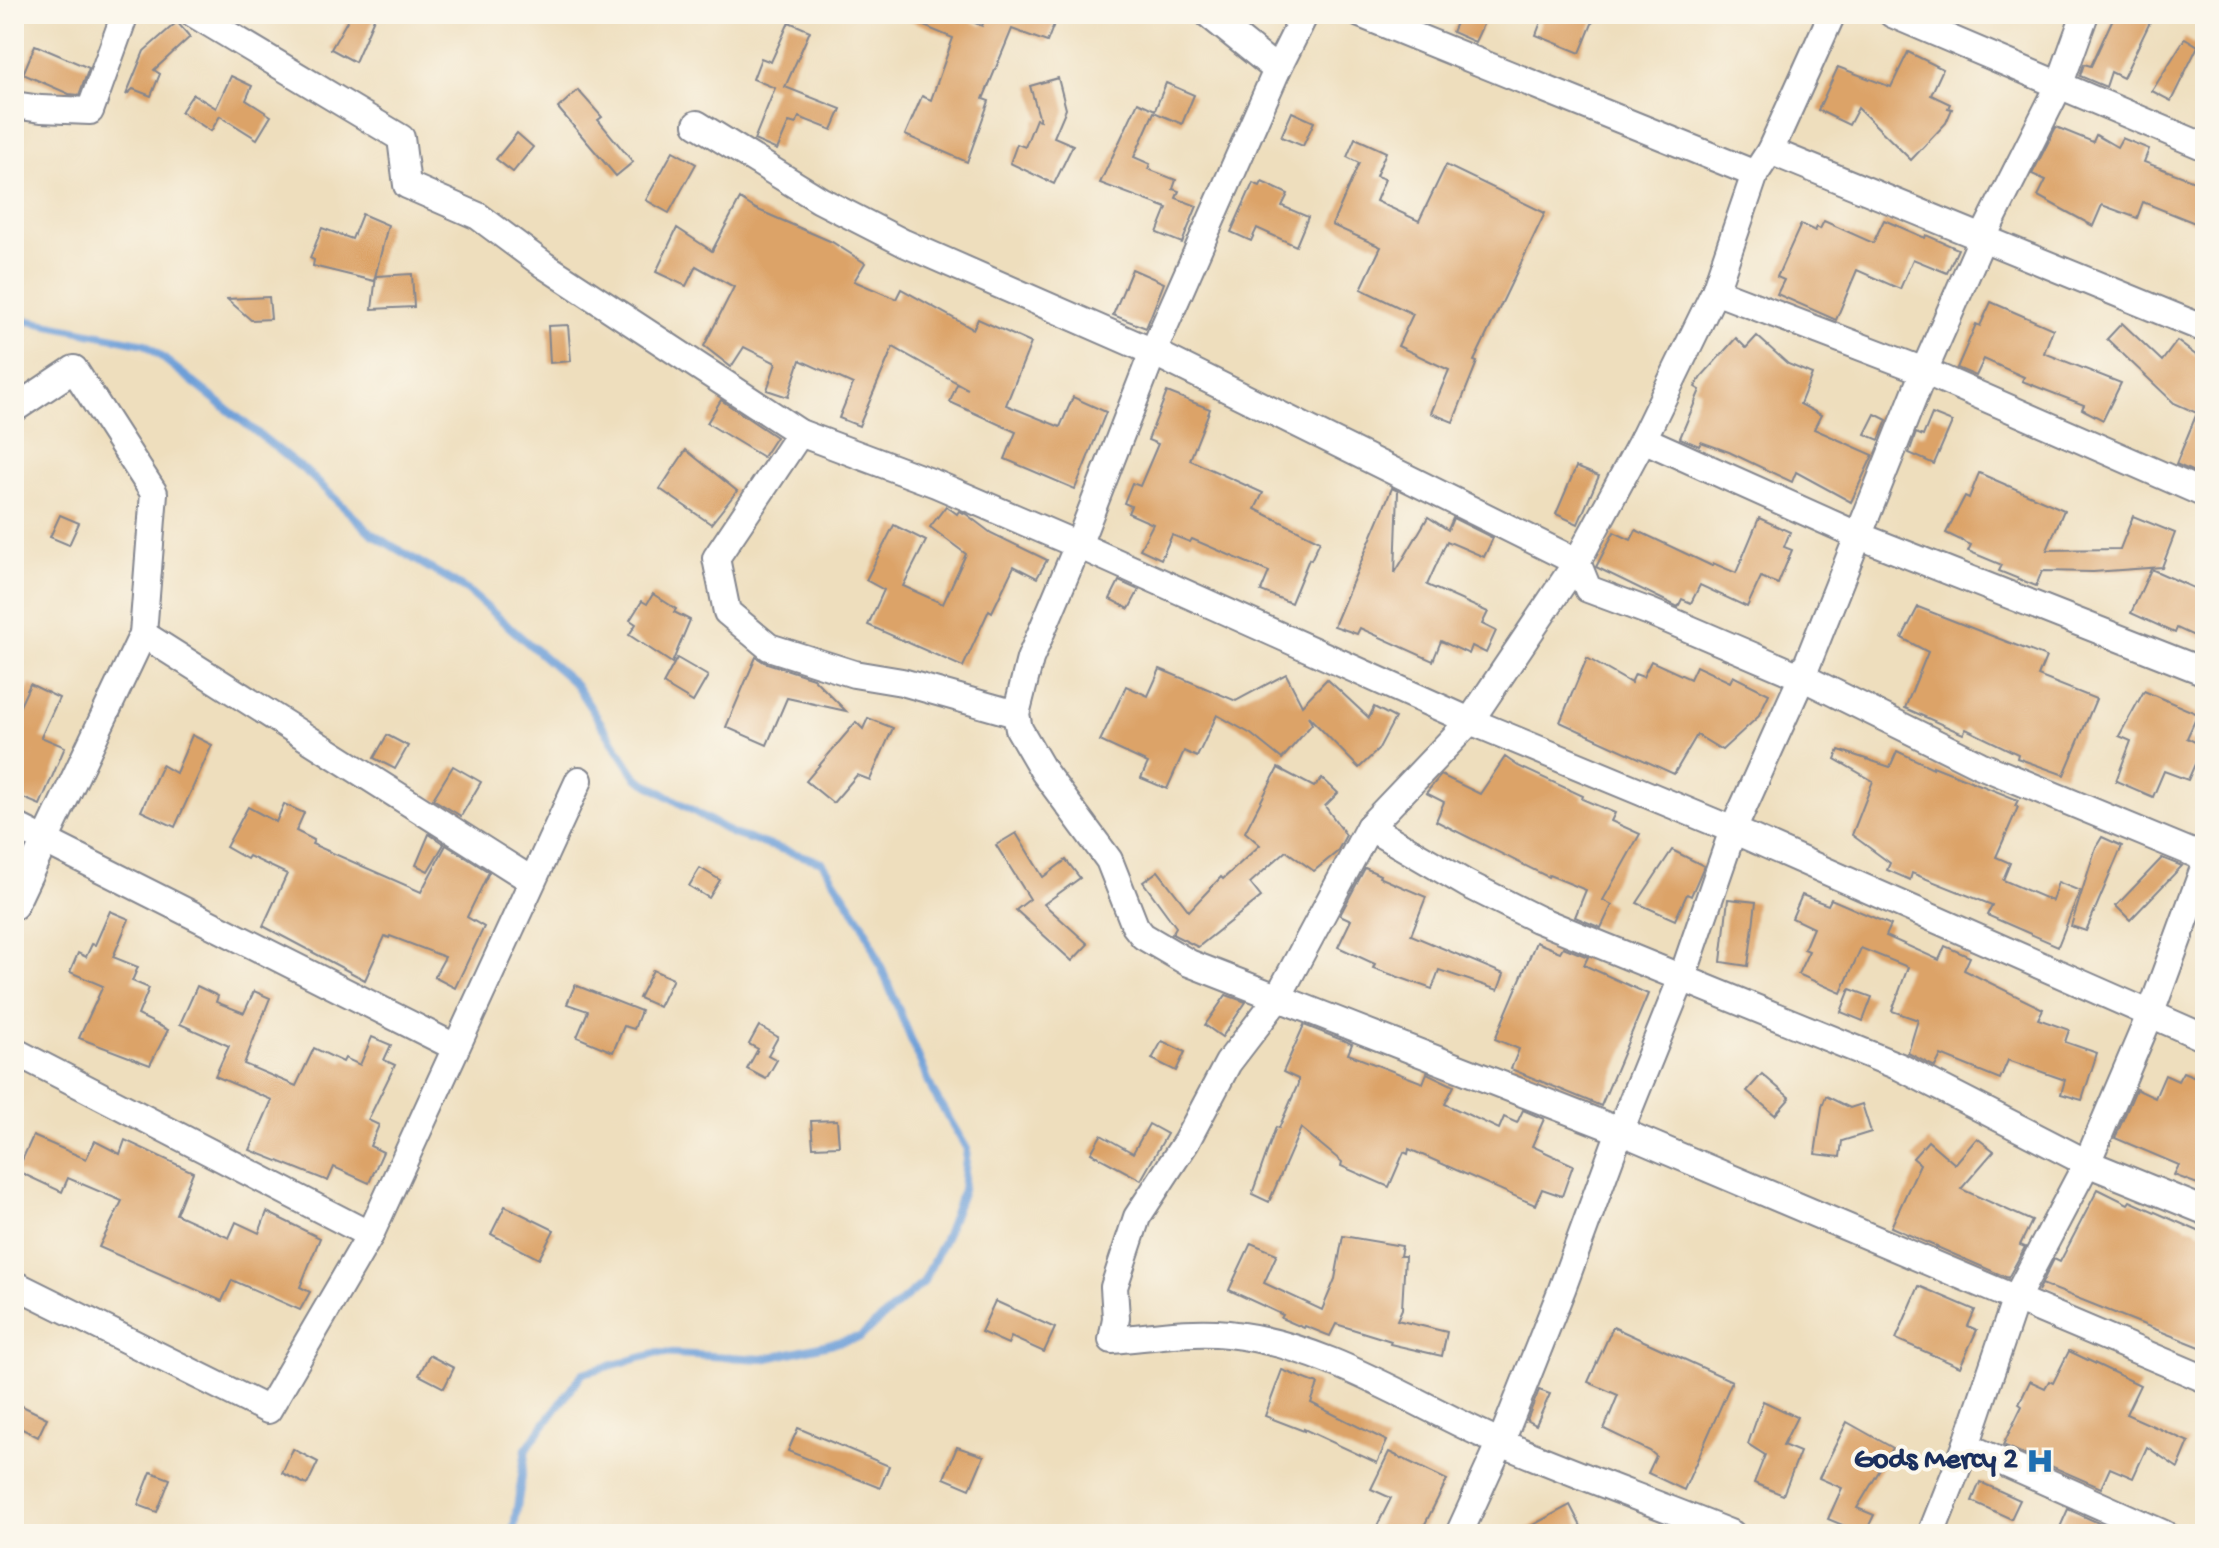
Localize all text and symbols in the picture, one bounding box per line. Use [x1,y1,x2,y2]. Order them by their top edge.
place label: Gods Mercy 2 [1854,1444,2018,1479]
hospital icon: Gods Mercy 2 [2025,1446,2055,1476]

